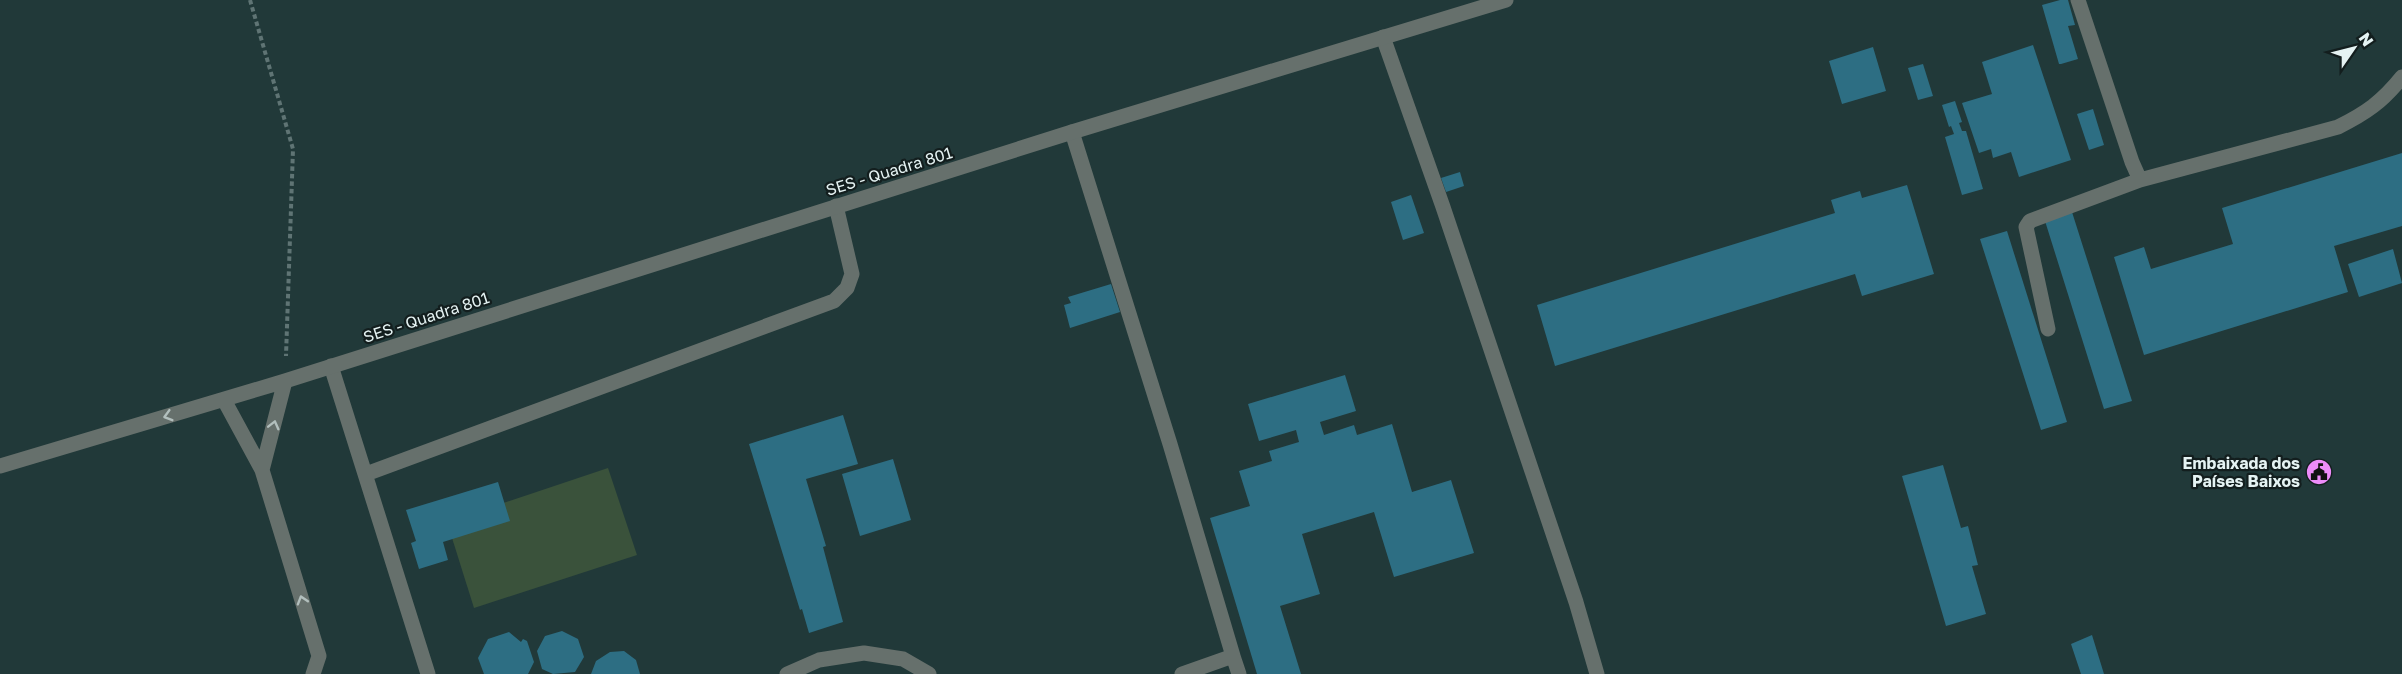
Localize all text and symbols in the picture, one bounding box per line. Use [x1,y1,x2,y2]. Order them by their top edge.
north arrow [2324,18,2384,78]
text: N [2355,29,2378,50]
street label: SES - Quadra 801 [823,142,955,200]
street label: SES - Quadra 801 [360,287,492,347]
one-way arrow [163,409,174,421]
one-way arrow [266,420,279,430]
place label: Embaixada dos Países Baixos [2183,453,2300,491]
public building icon: Embaixada dos Países Baixos [2304,457,2334,487]
one-way arrow [297,595,309,606]

